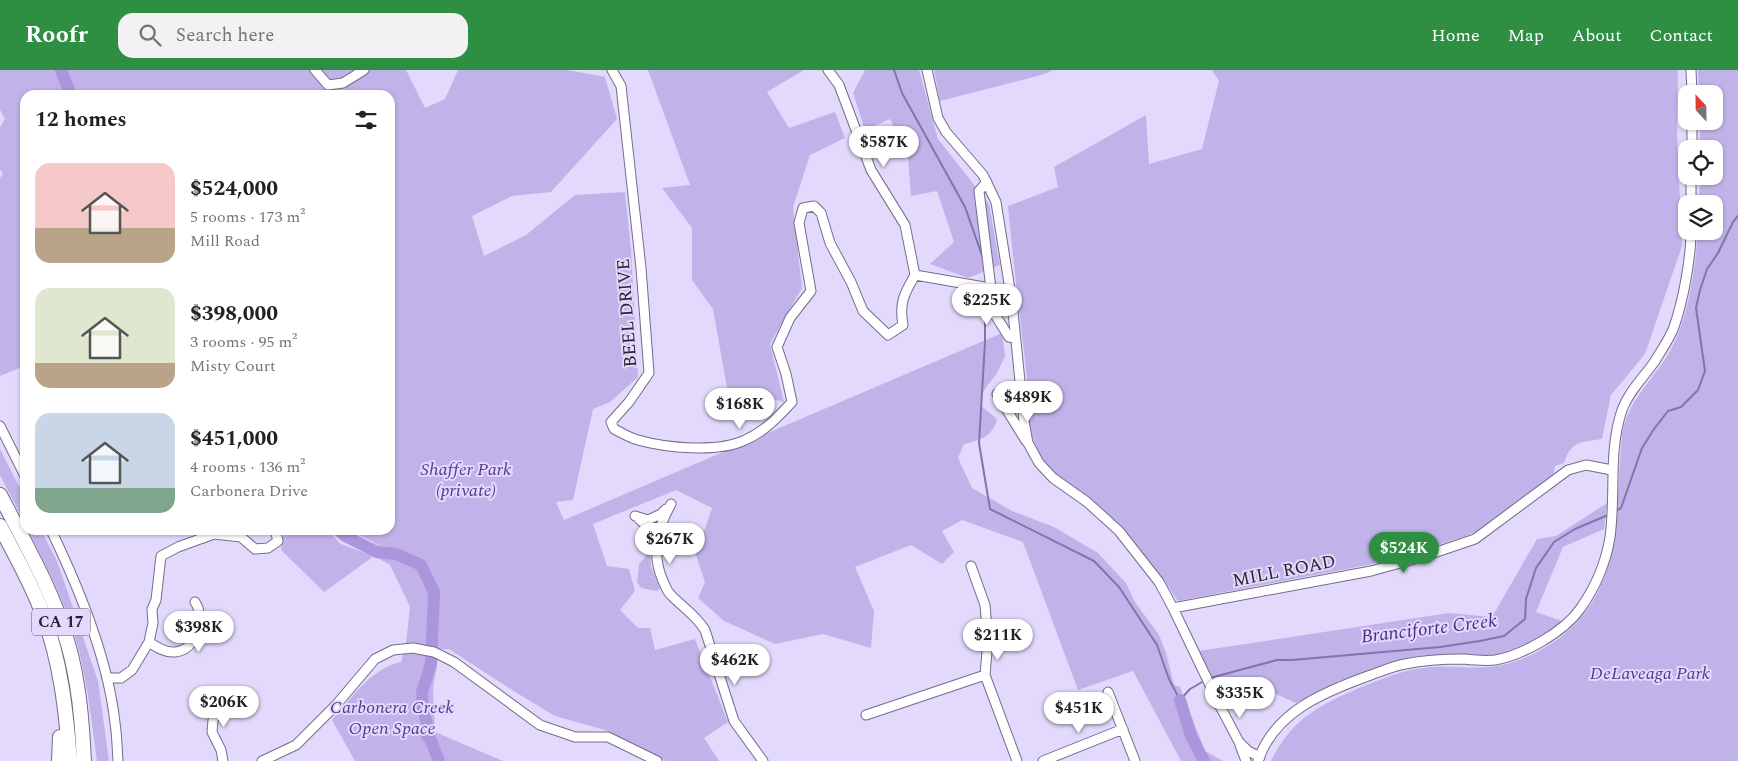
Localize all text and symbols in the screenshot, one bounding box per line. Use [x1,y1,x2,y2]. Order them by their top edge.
search box [118,13,468,58]
text: Roofr [25,17,88,53]
icon: search [136,21,164,49]
text: Search here [176,21,274,50]
text: Home [1431,22,1480,49]
text: Map [1508,22,1544,49]
text: About [1572,22,1622,49]
text: Contact [1650,22,1713,49]
north arrow [1678,85,1722,130]
map controls [1678,85,1723,240]
text: 12 homes [35,104,127,136]
icon: filters [352,106,380,134]
pin: $587K [849,126,919,168]
text: $587K [860,130,908,154]
button: locate [1678,140,1723,185]
text: $524,000 [190,173,278,205]
icon: home [75,183,135,243]
button: layers [1678,195,1723,240]
text: 5 rooms · 173 m² [190,205,305,229]
text: Mill Road [190,229,260,253]
street label: BEEL DRIVE [610,258,644,368]
pin: $225K [952,284,1022,326]
text: $225K [963,288,1011,312]
text: $398,000 [190,298,278,330]
icon: home [75,308,135,368]
text: 3 rooms · 95 m² [190,330,297,354]
text: Misty Court [190,354,276,378]
pin: $489K [993,380,1063,423]
text: $489K [1004,385,1052,409]
pin: $168K [705,388,775,430]
text: $168K [716,392,764,416]
text: $451,000 [190,423,278,455]
icon: home [75,433,135,493]
text: 4 rooms · 136 m² [190,455,305,479]
park label: Shaffer Park (private) [421,456,512,504]
text: Carbonera Drive [190,479,308,503]
pin: $267K [635,522,705,565]
text: $267K [646,527,694,551]
pin: $524K [1369,532,1439,574]
text: $524K [1380,536,1428,560]
street label: MILL ROAD [1230,548,1338,594]
water label: Branciforte Creek [1359,606,1499,652]
road number: CA 17 [32,608,90,636]
pin: $398K [164,610,234,653]
text: $398K [175,615,223,639]
pin: $211K [963,618,1033,661]
text: $211K [974,623,1022,647]
pin: $462K [700,644,770,686]
text: $462K [711,648,759,672]
park label: DeLaveaga Park [1590,660,1711,687]
pin: $335K [1205,676,1275,719]
text: $335K [1216,681,1264,705]
pin: $206K [189,686,259,728]
text: $206K [200,690,248,714]
pin: $451K [1044,692,1114,734]
park label: Carbonera Creek Open Space [330,694,455,742]
text: $451K [1055,696,1103,720]

